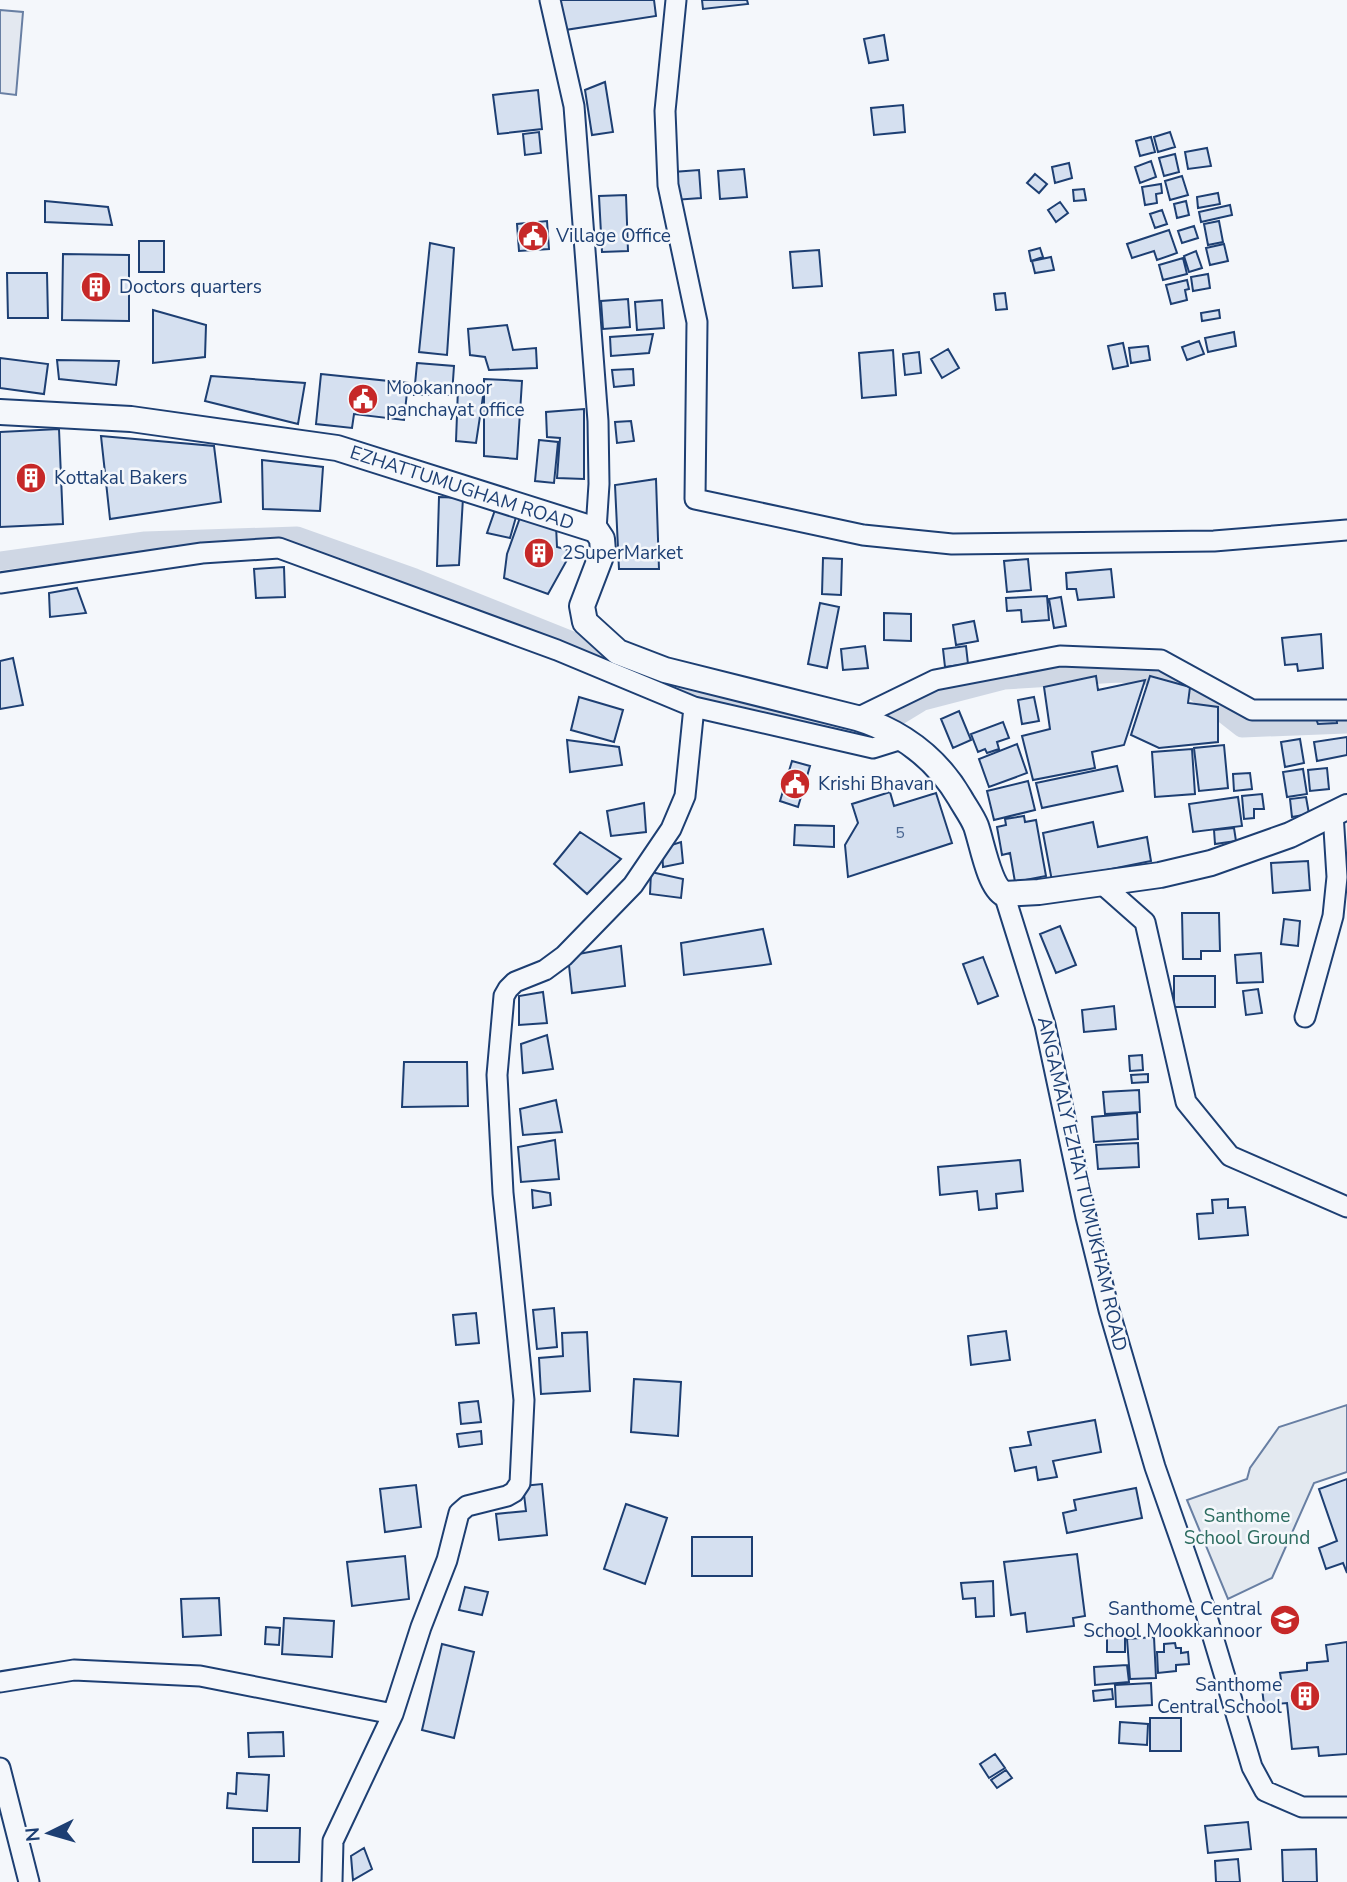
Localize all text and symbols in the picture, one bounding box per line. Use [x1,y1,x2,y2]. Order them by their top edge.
public building icon: Village Office [516,219,550,253]
place label: Village Office [555,223,671,249]
building icon: Doctors quarters [79,270,113,304]
place label: Doctors quarters [119,274,262,300]
place label: Mookannoor panchayat office [386,375,525,423]
public building icon: Mookannoor panchayat office [346,382,380,416]
street label: EZHATTUMUGHAM ROAD [347,439,577,537]
building icon: Kottakal Bakers [14,461,48,495]
place label: Kottakal Bakers [54,465,187,491]
building icon: 2SuperMarket [522,536,556,570]
place label: 2SuperMarket [562,540,683,566]
public building icon: Krishi Bhavan [778,767,812,801]
place label: Krishi Bhavan [818,771,934,797]
house number: 5 [895,822,905,844]
street label: ANGAMALY EZHATTUMUKHAM ROAD [1031,1014,1133,1354]
park label: Santhome School Ground [1184,1503,1310,1551]
place label: Santhome Central School Mookkannoor [1083,1596,1262,1644]
school or university icon: Santhome Central School Mookkannoor [1268,1603,1302,1637]
place label: Santhome Central School [1157,1672,1282,1720]
building icon: Santhome Central School [1288,1679,1322,1713]
north arrow [14,1798,84,1868]
text: N [19,1826,47,1843]

